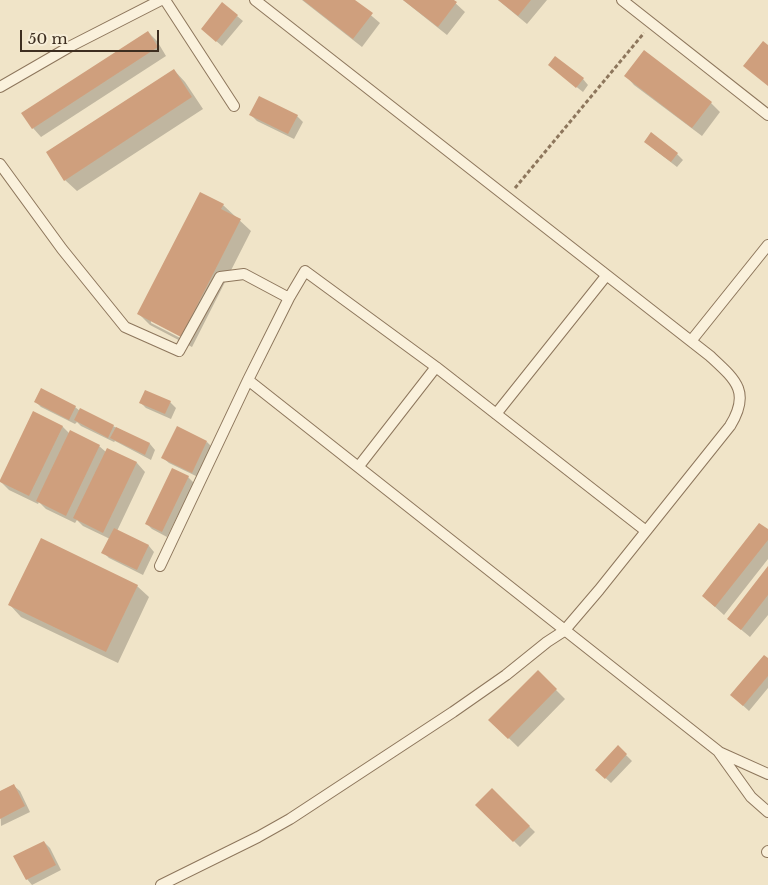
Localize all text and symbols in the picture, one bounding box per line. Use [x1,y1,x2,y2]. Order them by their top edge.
scale bar [22,20,161,52]
text: 50 m [28,29,68,48]

